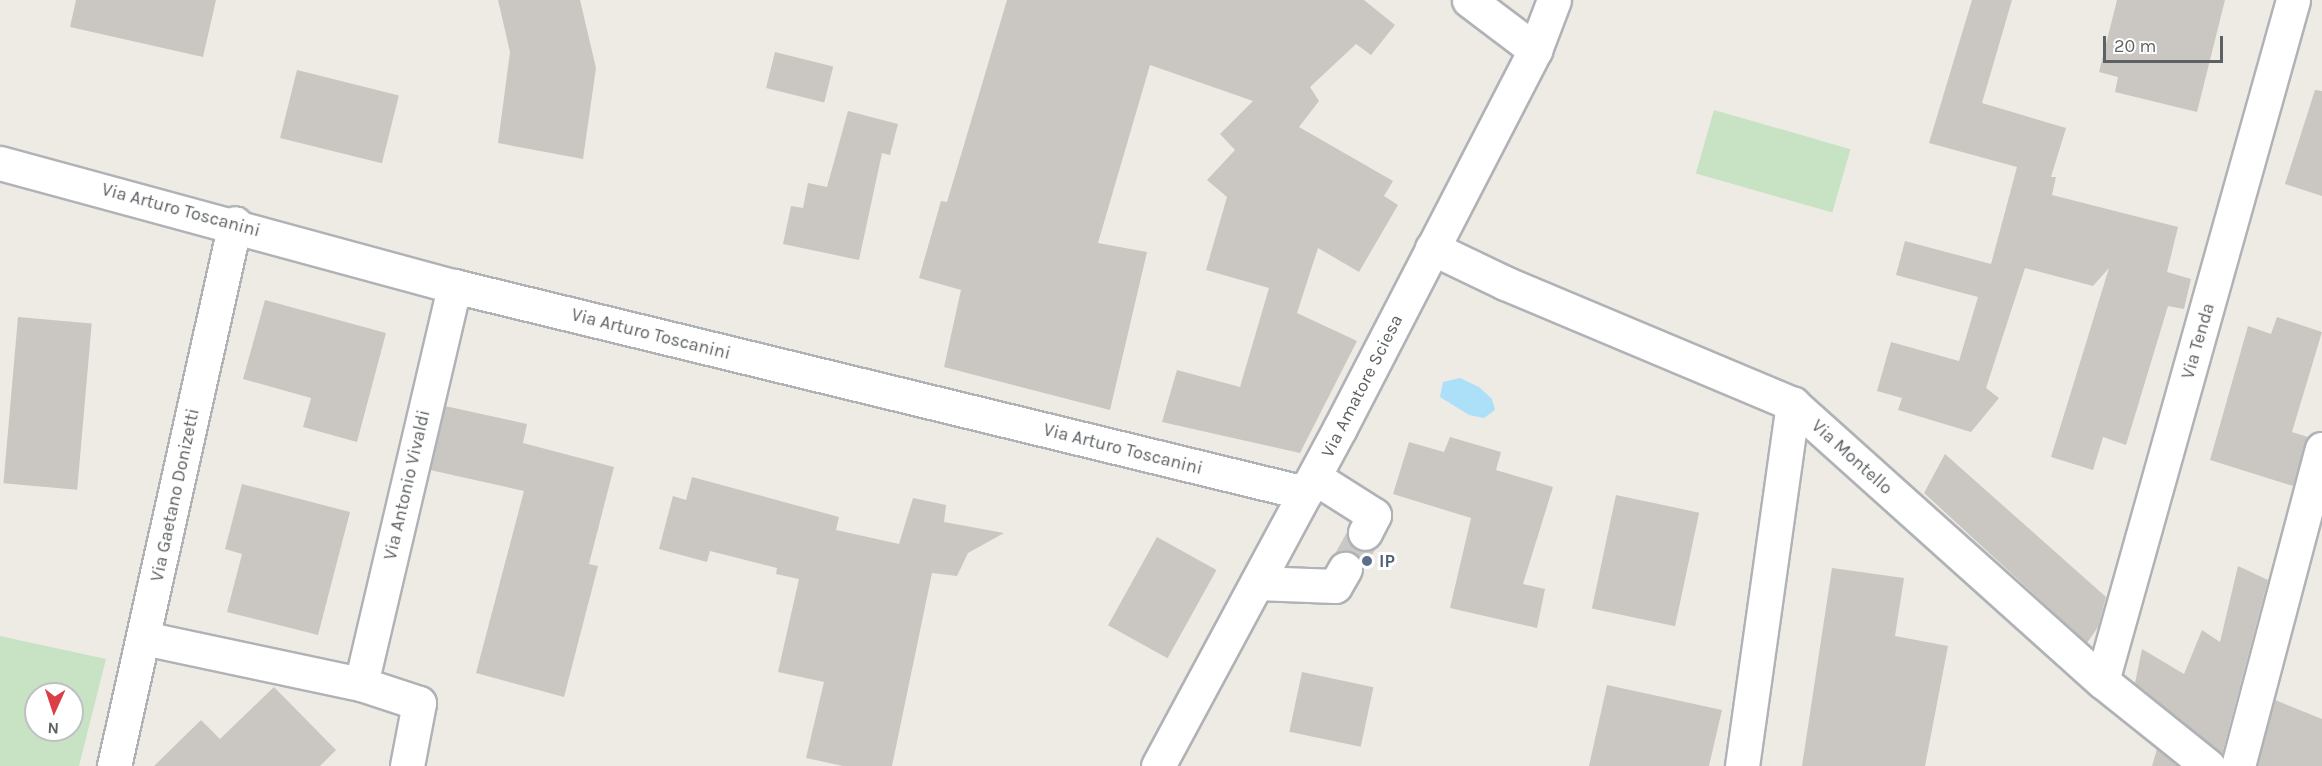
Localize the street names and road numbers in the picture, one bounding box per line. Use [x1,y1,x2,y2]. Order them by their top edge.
street label: Via Arturo Toscanini [99,178,263,242]
street label: Via Tenda [2177,301,2219,381]
street label: Via Arturo Toscanini [569,304,733,364]
street label: Via Amatore Sciesa [1317,311,1407,461]
street label: Via Gaetano Donizetti [146,406,204,584]
street label: Via Antonio Vivaldi [379,408,435,562]
street label: Via Montello [1807,415,1897,499]
street label: Via Arturo Toscanini [1041,419,1205,479]

